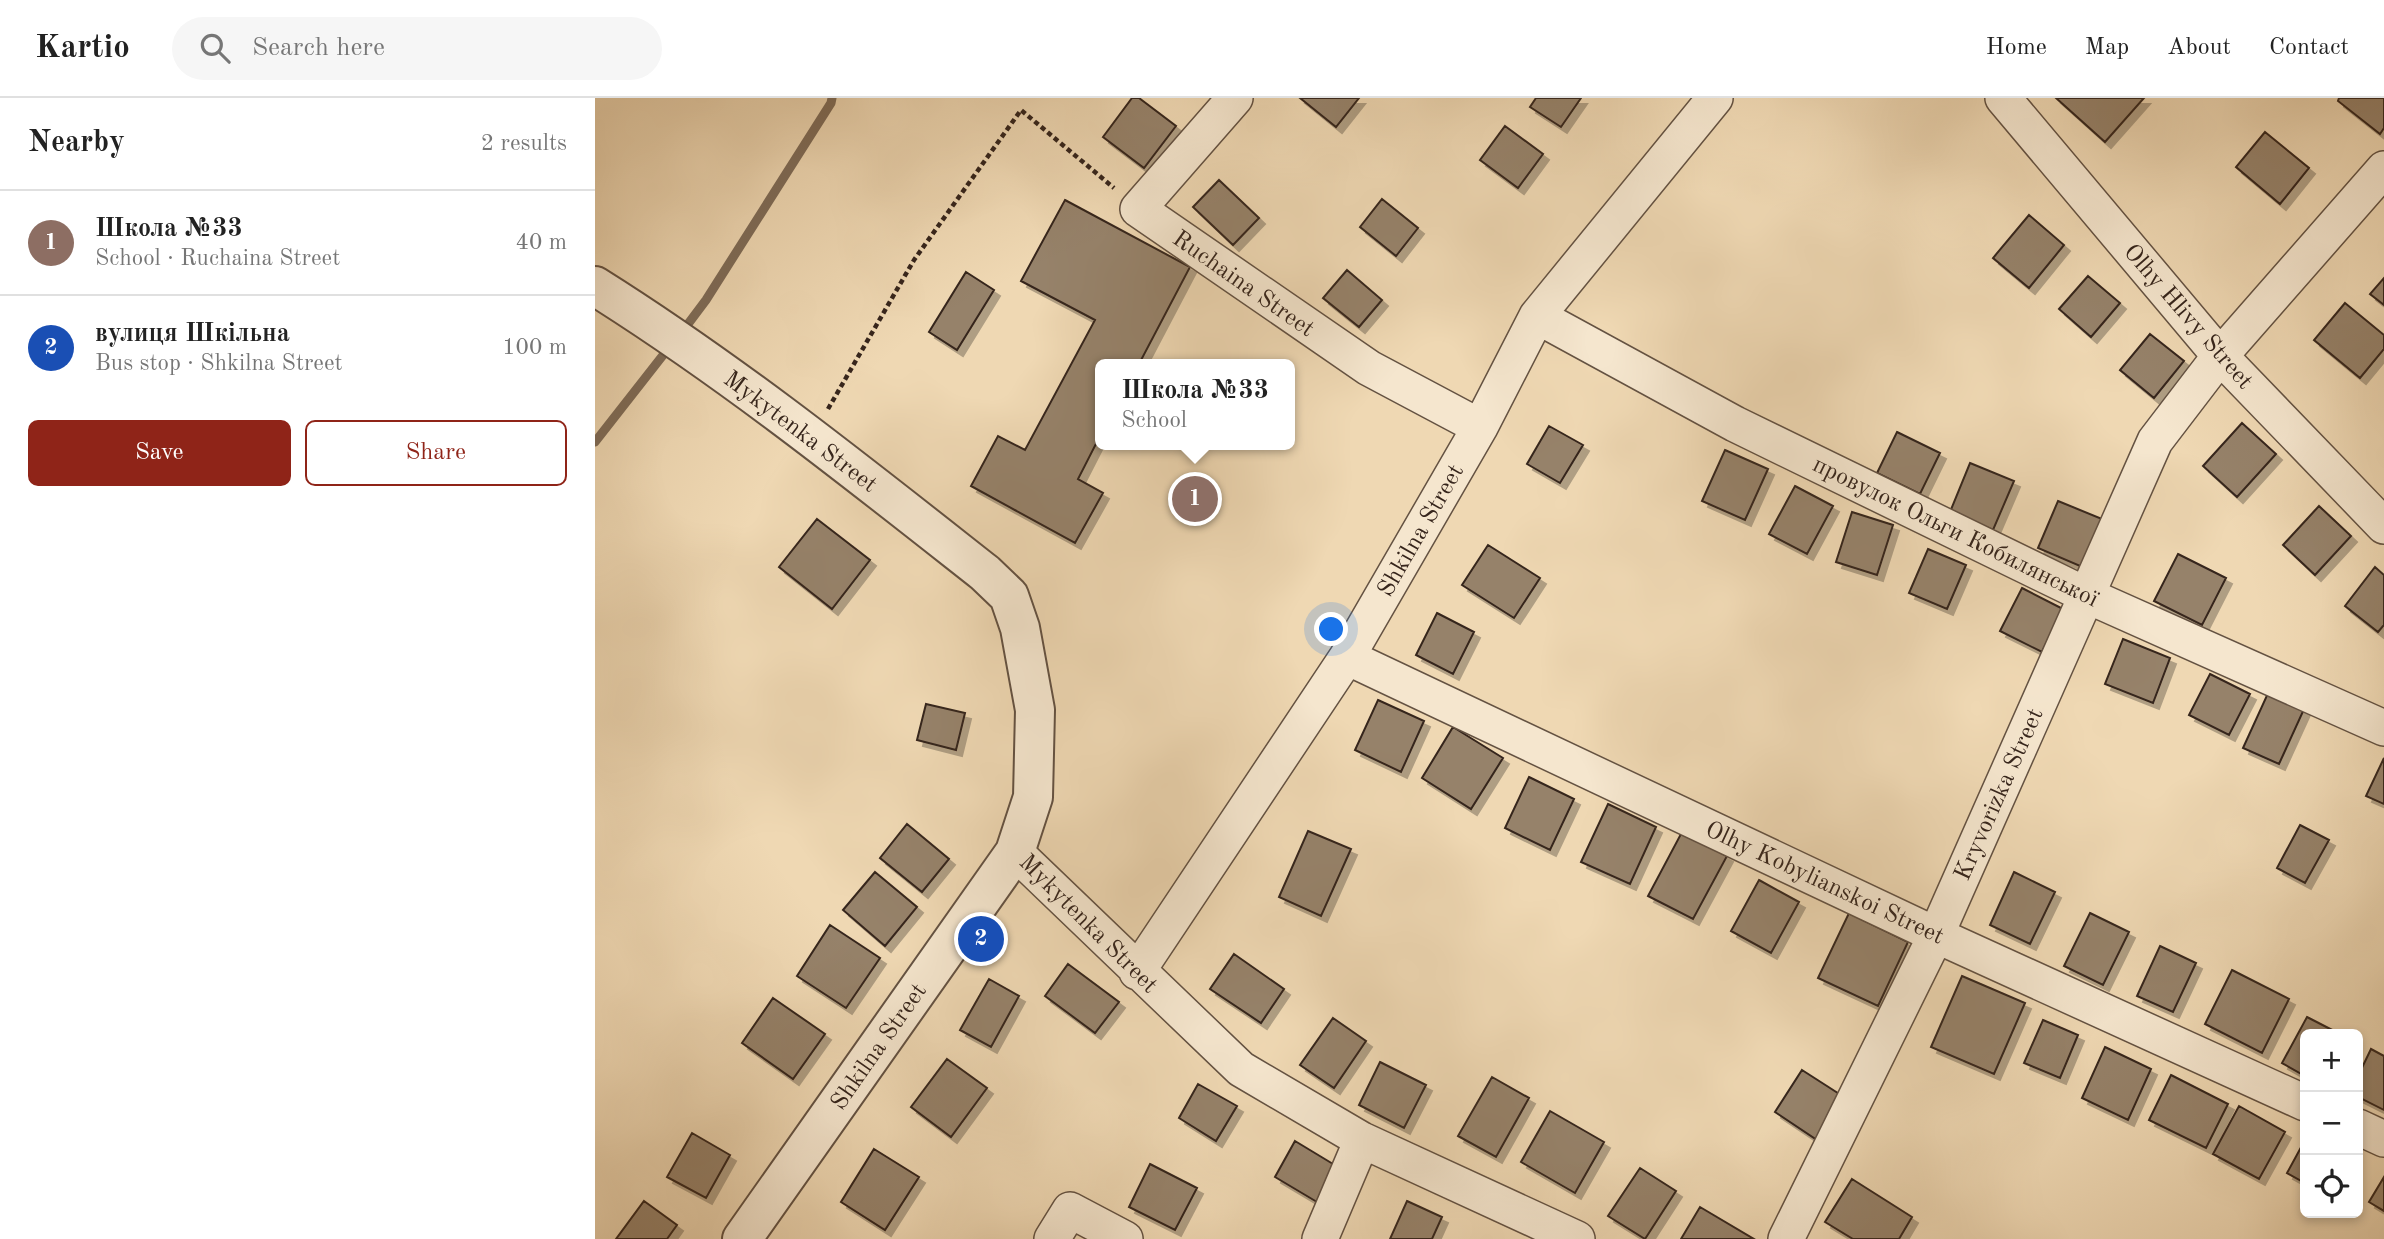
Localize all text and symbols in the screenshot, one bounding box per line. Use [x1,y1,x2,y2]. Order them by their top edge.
search box [172,17,662,80]
icon: search [196,29,234,67]
text: Kartio [35,32,130,65]
text: Search here [252,35,385,61]
text: Home [1986,36,2047,60]
text: Map [2085,36,2129,60]
text: About [2167,36,2231,60]
text: Contact [2269,36,2349,60]
text: Nearby [28,128,125,158]
text: 2 results [481,132,567,155]
text: Школа №33 [95,216,242,242]
street label: Ruchaina Street [1168,227,1318,342]
text: 1 [44,231,58,254]
text: 40 m [516,231,567,254]
street label: Olhy Hlivy Street [2118,240,2257,394]
text: School · Ruchaina Street [95,247,340,270]
text: вулиця Шкільна [95,321,290,347]
text: 2 [44,336,58,359]
text: 100 m [502,336,567,359]
text: Bus stop · Shkilna Street [95,352,343,375]
popup [1095,359,1295,450]
street label: Mykytenka Street [719,367,881,498]
text: Школа №33 [1121,378,1269,404]
text: School [1121,409,1187,432]
button: Save [28,420,291,486]
button: Share [305,420,567,486]
street label: провулок Ольги Кобилянської [1809,453,2102,613]
street label: Shkilna Street [1374,461,1469,601]
pin: 1 [1172,473,1218,525]
your location [1314,612,1348,646]
street label: Kryvorizka Street [1951,705,2049,885]
street label: Olhy Kobylianskoi Street [1701,818,1947,950]
street label: Mykytenka Street [1014,850,1162,998]
pin: 2 [958,913,1004,965]
street label: Shkilna Street [827,979,932,1115]
map controls [2300,1029,2363,1218]
button: + [2300,1029,2363,1092]
button: − [2300,1092,2363,1155]
button: locate [2300,1155,2363,1218]

